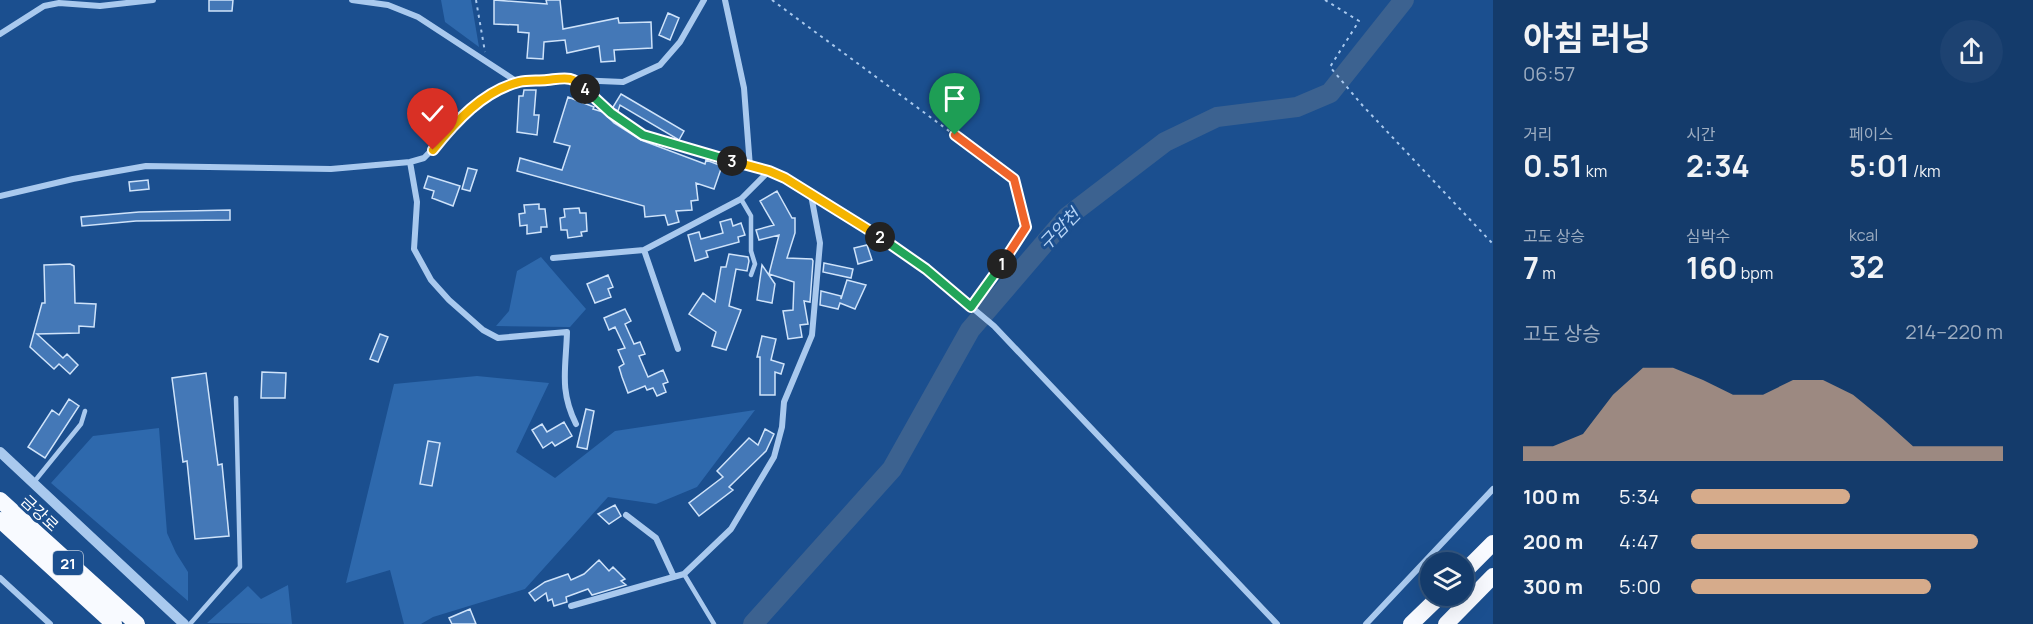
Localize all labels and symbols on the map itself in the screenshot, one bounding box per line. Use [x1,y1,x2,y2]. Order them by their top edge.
pin [929,73,980,135]
pin: 4 [570,74,600,104]
pin [407,88,458,150]
pin: 3 [717,146,747,176]
water label: 구암천 [1033,201,1087,255]
pin: 2 [865,222,895,252]
pin: 1 [987,249,1017,279]
street label: 금강로 [16,490,64,536]
road number: 21 [53,551,83,575]

